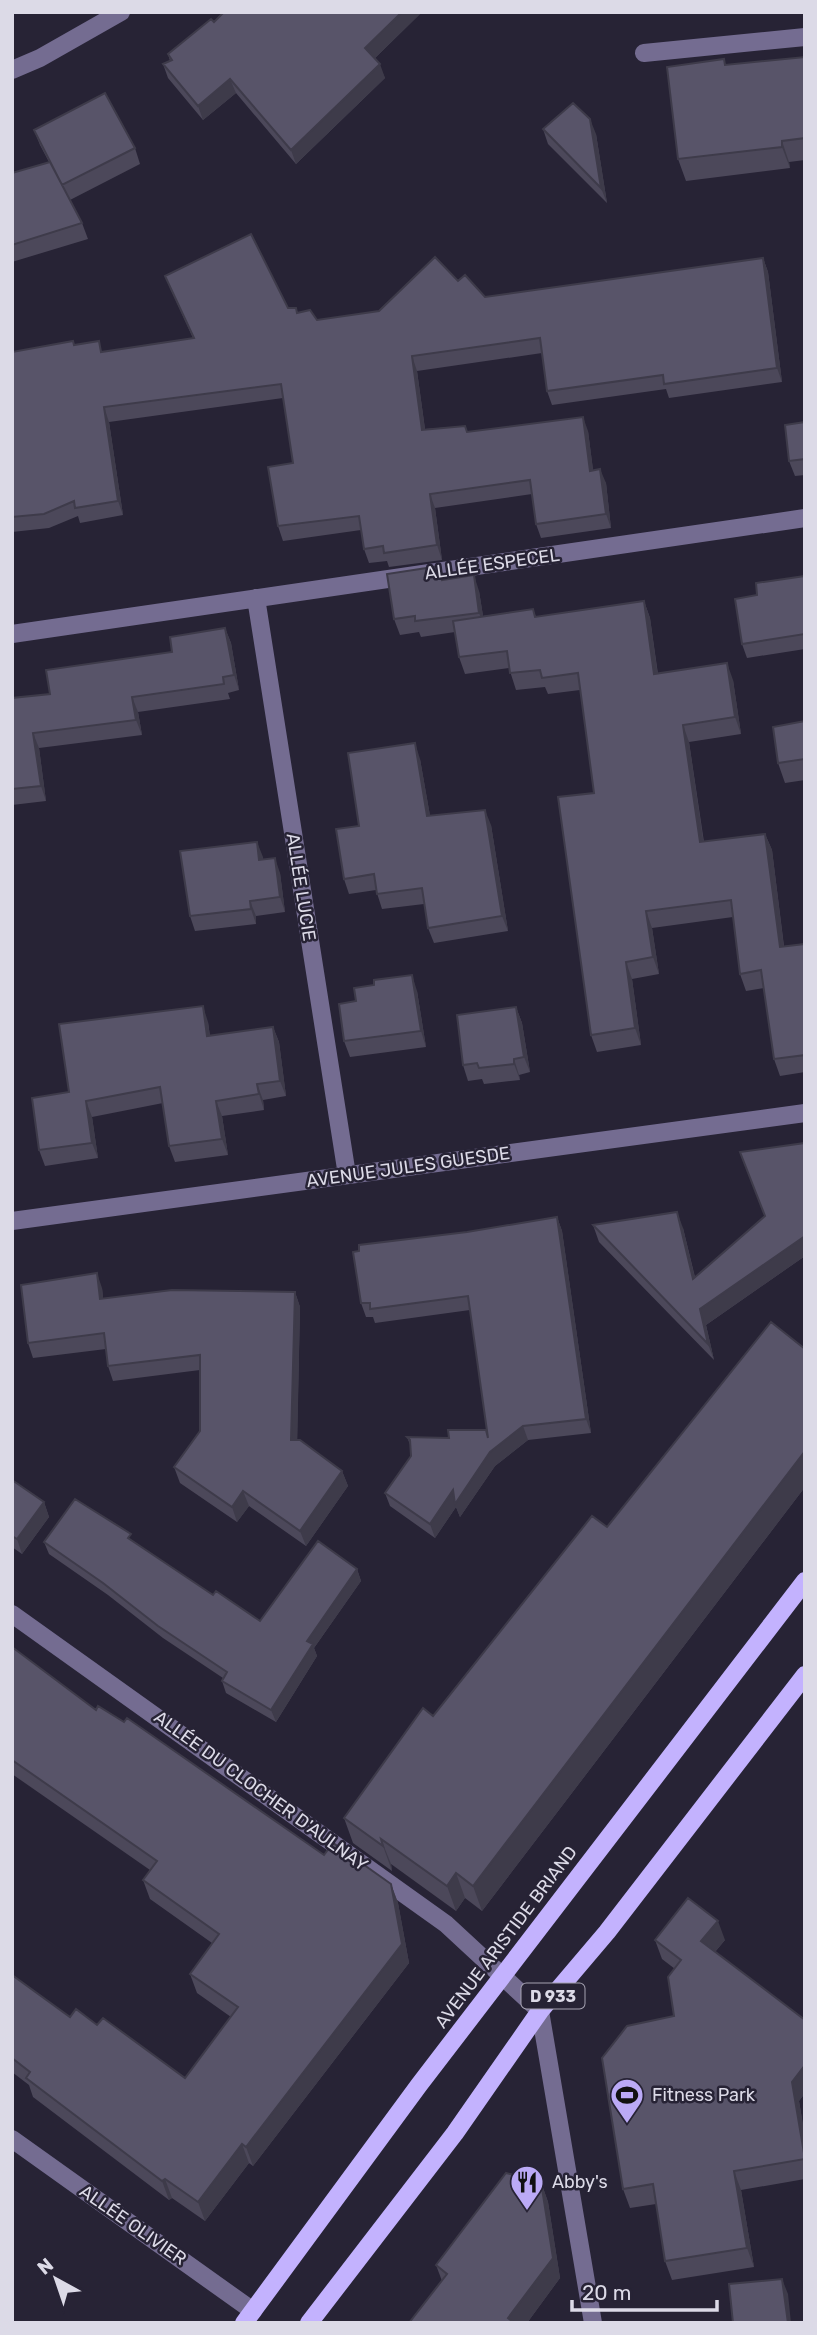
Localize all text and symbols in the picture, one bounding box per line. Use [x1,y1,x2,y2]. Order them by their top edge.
street label: ALLÉE ESPECEL [423,544,561,584]
street label: ALLÉE LUCIE [282,832,320,942]
street label: AVENUE JULES GUESDE [305,1142,511,1192]
street label: ALLÉE DU CLOCHER D'AULNAY [150,1706,372,1876]
street label: AVENUE ARISTIDE BRIAND [430,1842,582,2032]
road number: D 933 [522,1984,584,2008]
sports icon: Fitness Park [608,2076,646,2125]
place label: Fitness Park [652,2084,756,2106]
restaurant icon: Abby's [508,2163,546,2212]
place label: Abby's [552,2171,608,2193]
street label: ALLÉE OLIVIER [75,2180,191,2270]
north arrow [21,2244,91,2314]
text: N [33,2253,58,2280]
scale bar [572,2268,717,2312]
text: 20 m [582,2280,631,2305]

